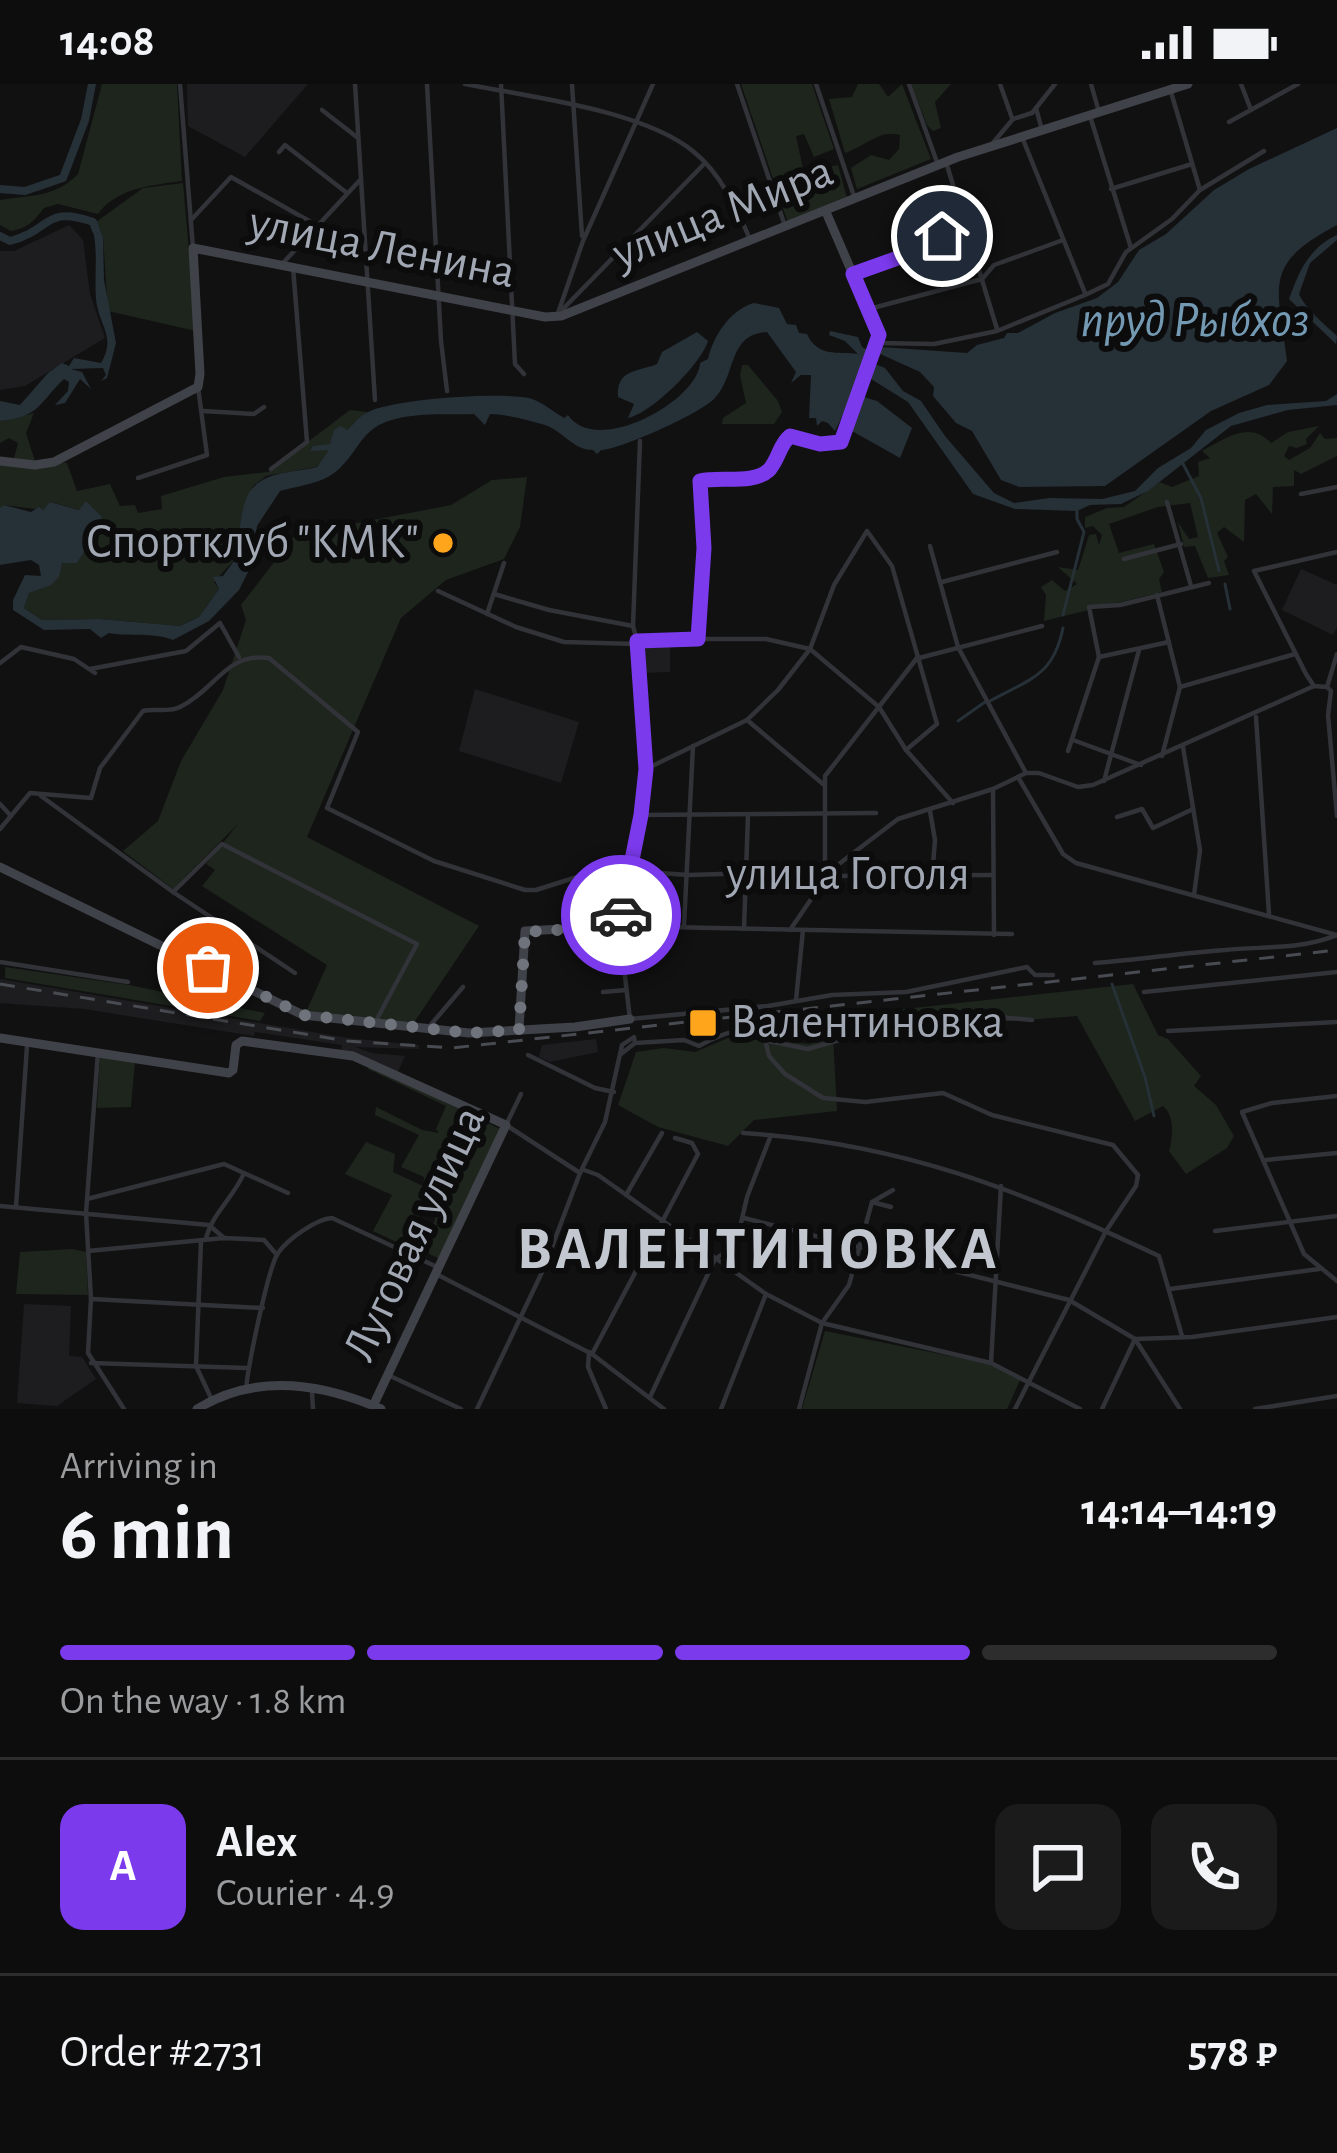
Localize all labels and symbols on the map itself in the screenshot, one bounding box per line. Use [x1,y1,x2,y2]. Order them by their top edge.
street label: улица Мира [605,147,840,279]
pin [891,185,993,287]
street label: улица Ленина [244,199,519,297]
water label: пруд Рыбхоз [1080,295,1310,346]
place label: Спортклуб "КМК" [85,519,419,567]
marker: Спортклуб "КМК" [430,530,456,556]
street label: улица Гоголя [725,851,970,899]
courier [561,855,681,975]
pin [157,917,259,1019]
place label: Валентиновка [730,999,1004,1047]
marker: Валентиновка [687,1007,719,1039]
street label: Луговая улица [335,1100,495,1368]
district label: ВАЛЕНТИНОВКА [517,1220,1000,1280]

